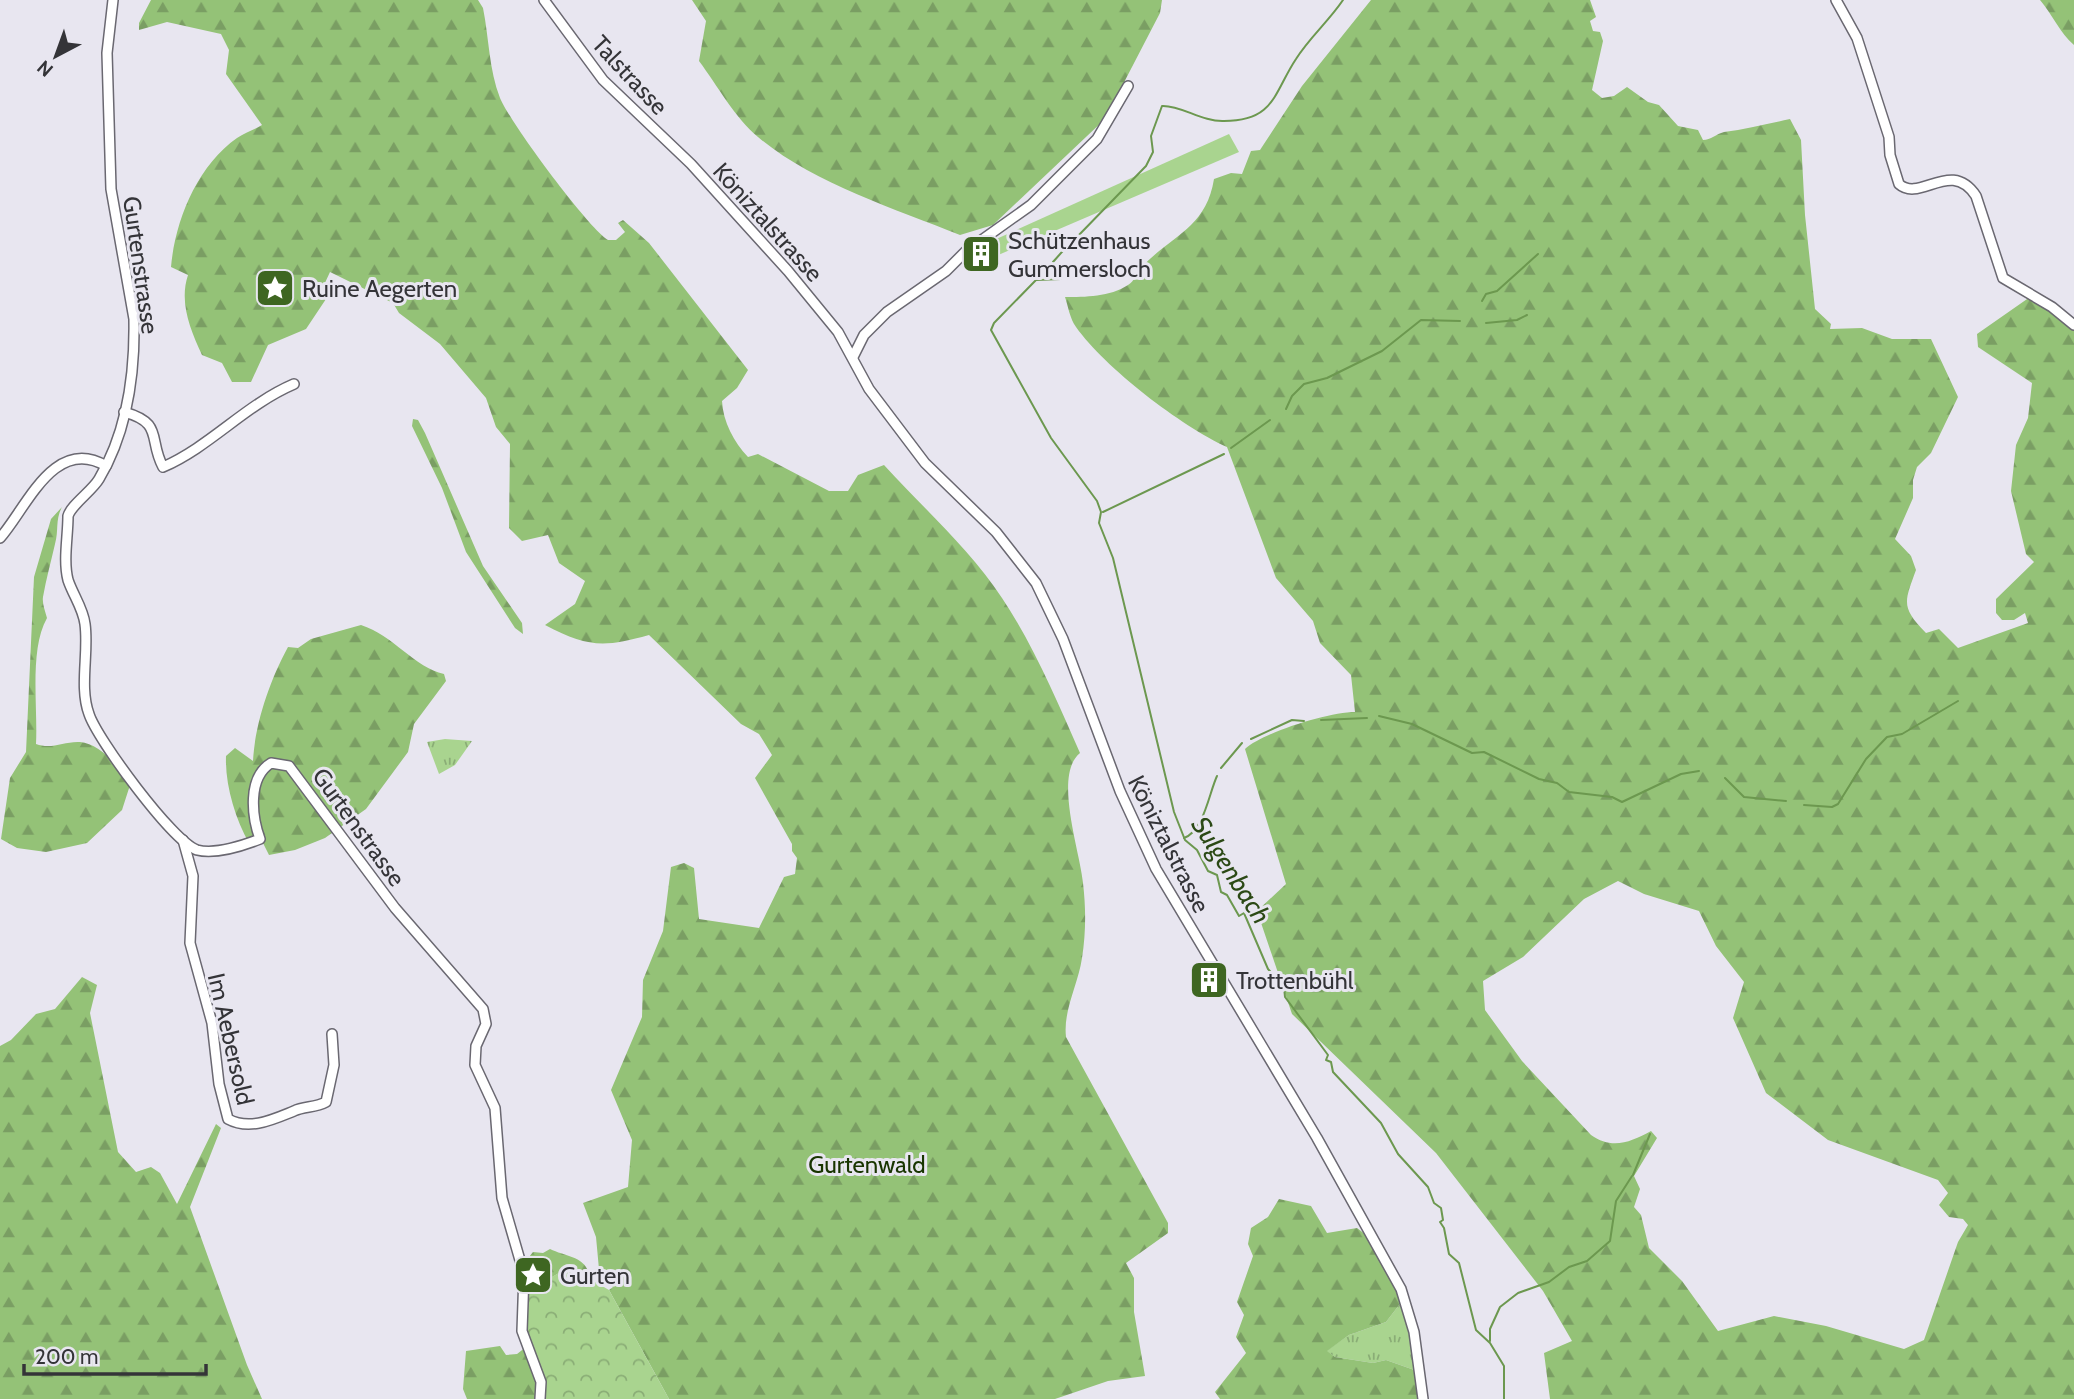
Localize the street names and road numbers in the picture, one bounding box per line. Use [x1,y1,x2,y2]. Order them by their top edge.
street label: Talstrasse [586,29,674,121]
street label: Köniztalstrasse [707,156,829,288]
street label: Gurtenstrasse [117,194,165,336]
street label: Gurtenstrasse [306,762,412,892]
street label: Köniztalstrasse [1122,771,1216,917]
street label: Im Aebersold [202,970,260,1108]

